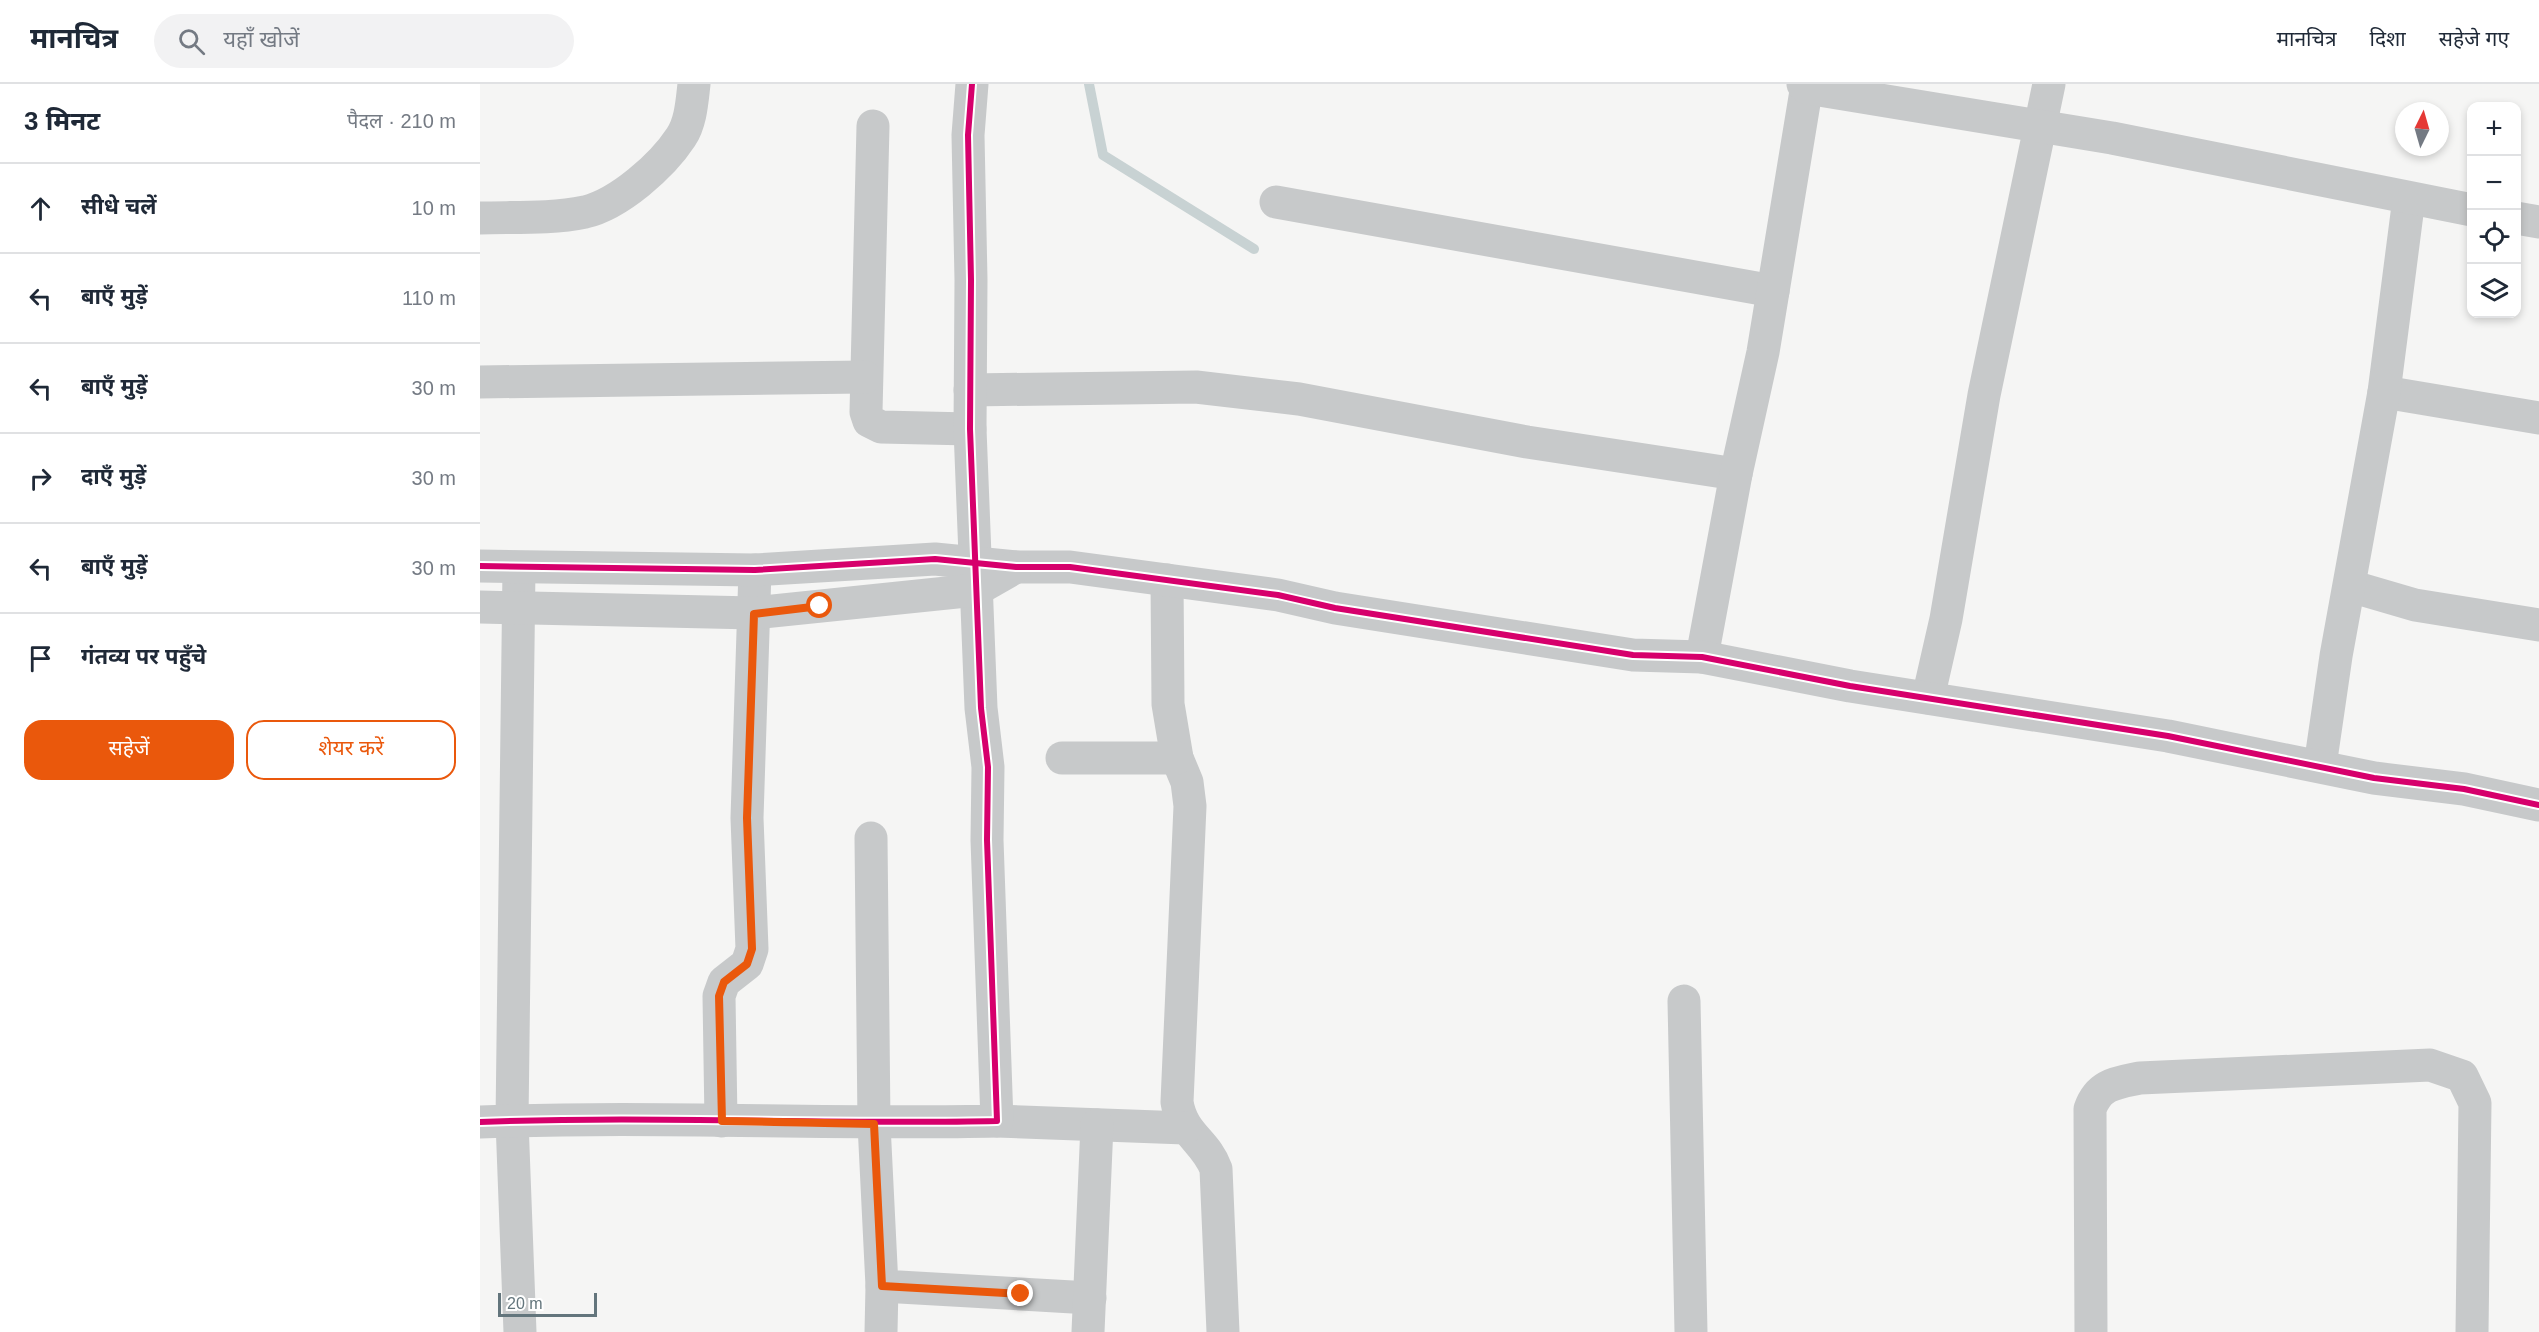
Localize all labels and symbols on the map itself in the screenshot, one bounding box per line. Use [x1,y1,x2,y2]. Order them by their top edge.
north arrow [2395,102,2449,156]
route start [806,592,832,618]
route end [1007,1280,1033,1306]
scale bar [498,1290,597,1318]

